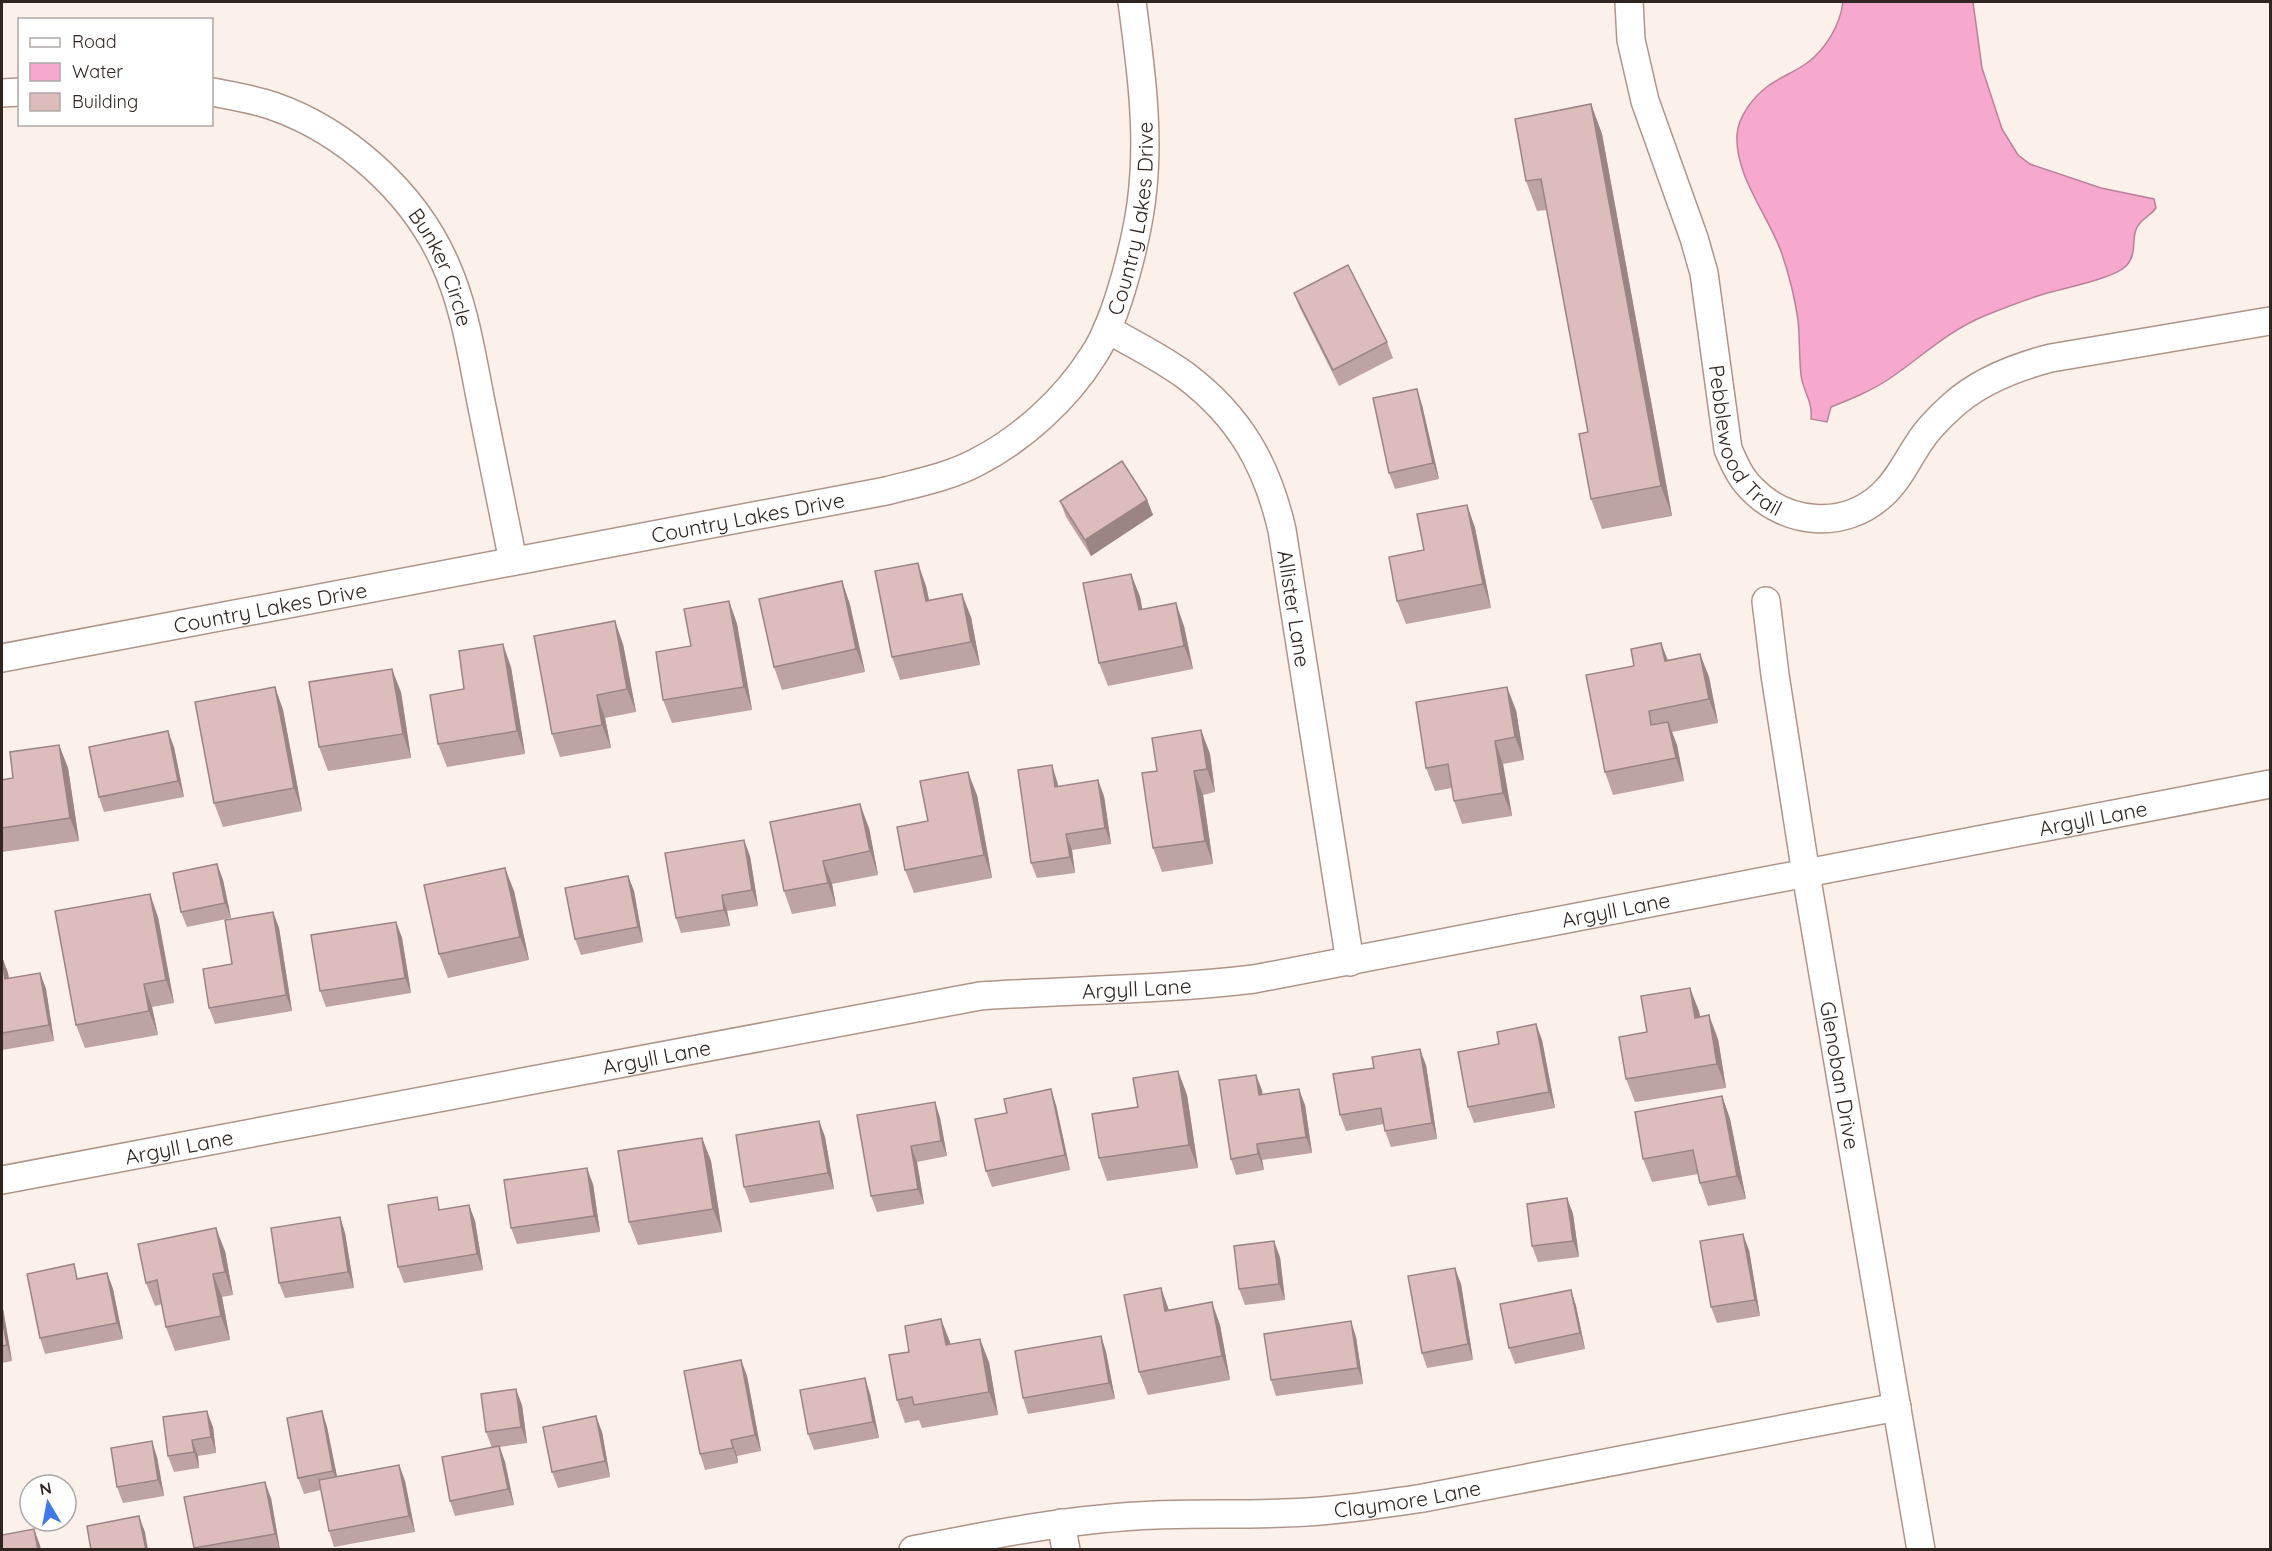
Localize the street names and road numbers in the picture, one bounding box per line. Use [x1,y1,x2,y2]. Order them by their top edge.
street label: Country Lakes Drive [1101,121,1158,319]
street label: Bunker Circle [403,203,478,329]
street label: Pebblewood Trail [1704,363,1787,521]
street label: Country Lakes Drive [649,486,847,548]
street label: Allister Lane [1272,548,1316,669]
street label: Country Lakes Drive [171,576,369,638]
street label: Argyll Lane [2037,795,2149,841]
street label: Argyll Lane [1559,886,1672,933]
street label: Argyll Lane [1081,972,1192,1004]
street label: Glenoban Drive [1815,999,1866,1151]
street label: Argyll Lane [600,1034,713,1080]
street label: Argyll Lane [123,1124,235,1170]
street label: Claymore Lane [1333,1474,1483,1523]

